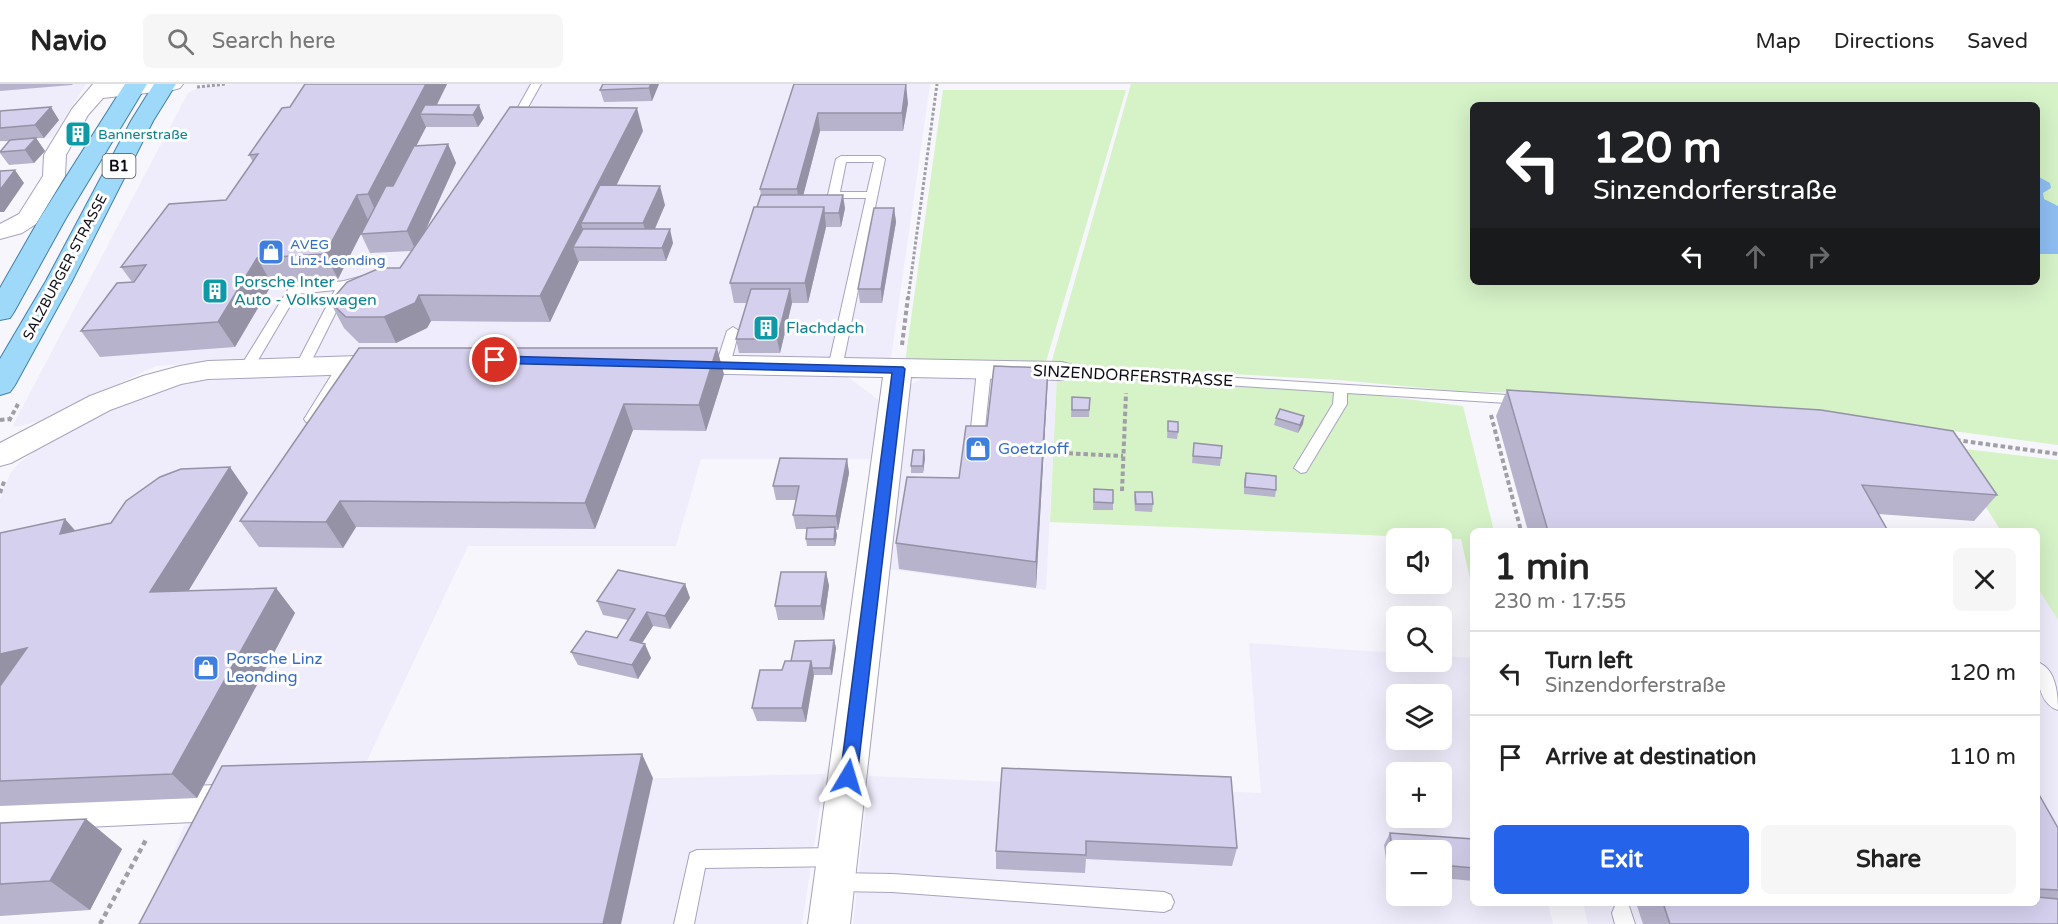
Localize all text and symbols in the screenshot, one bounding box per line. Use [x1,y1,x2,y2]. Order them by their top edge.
search box [143,14,563,68]
text: Navio [30,24,107,58]
icon: search [164,25,197,58]
text: Search here [212,28,336,54]
text: Map [1755,29,1801,54]
text: Directions [1834,29,1934,54]
text: Saved [1967,29,2028,54]
building icon: Bannerstraße [63,119,93,149]
text: 120 m [1593,123,1722,174]
place label: Bannerstraße [98,126,188,143]
icon: left [1494,126,1572,204]
road number: B1 [102,154,136,178]
text: Sinzendorferstraße [1593,174,1837,207]
street label: SALZBURGER STRASSE [19,191,111,343]
place label: AVEG Linz-Leonding [290,236,385,269]
shop icon: AVEG Linz-Leonding [256,237,286,267]
icon: left [1676,240,1709,273]
icon: ahead [1739,240,1772,273]
icon: right [1802,240,1835,273]
place label: Porsche Inter Auto - Volkswagen [234,272,377,310]
building icon: Porsche Inter Auto - Volkswagen [200,276,230,306]
building icon: Flachdach [751,313,781,343]
place label: Flachdach [786,318,864,338]
pin [469,334,520,385]
icon: arrive [478,343,511,376]
street label: SINZENDORFERSTRASSE [1032,361,1234,391]
shop icon: Goetzloff [963,434,993,464]
place label: Goetzloff [998,439,1070,459]
map controls [1386,528,1452,906]
button: sound [1386,528,1452,594]
text: 1 min [1494,546,1590,589]
button: close [1953,548,2016,611]
text: 230 m · 17:55 [1494,590,1626,614]
button: search [1386,606,1452,672]
text: Turn left [1545,648,1633,674]
place label: Porsche Linz Leonding [226,649,322,687]
shop icon: Porsche Linz Leonding [191,653,221,683]
icon: left [1494,657,1527,690]
text: 120 m [1949,660,2016,686]
text: Sinzendorferstraße [1545,674,1726,698]
button: layers [1386,684,1452,750]
icon: arrive [1494,741,1527,774]
text: Arrive at destination [1545,744,1756,770]
text: 110 m [1949,744,2016,770]
position arrow [816,745,880,809]
button: + [1386,762,1452,828]
button: Exit [1494,825,1749,894]
button: Share [1761,825,2016,894]
button: − [1386,840,1452,906]

